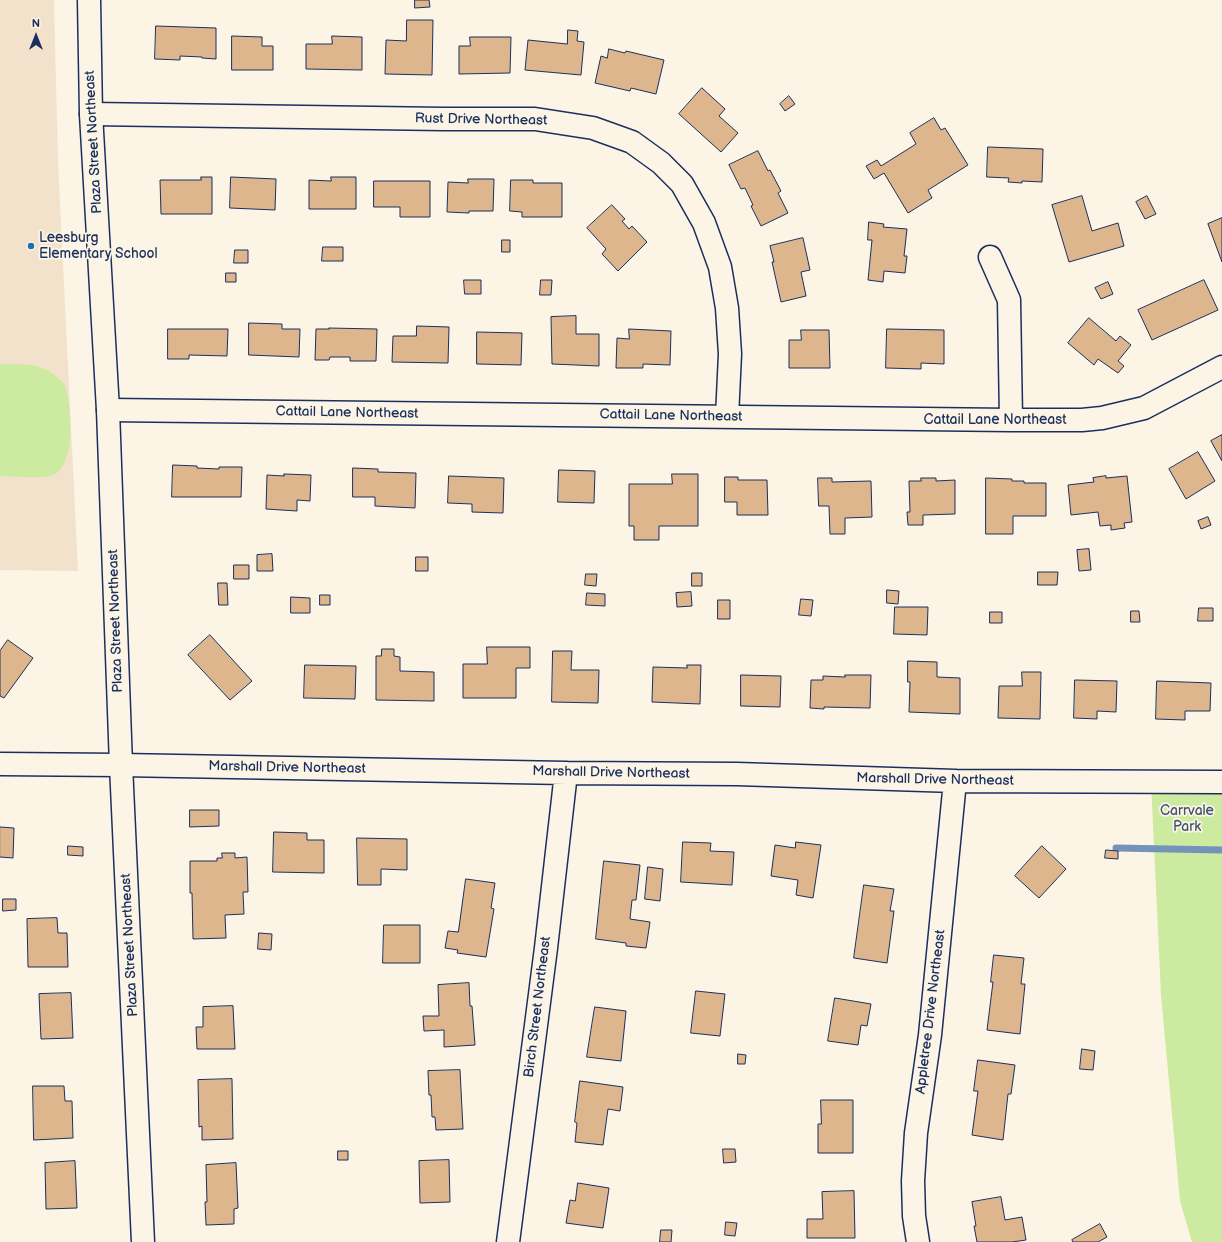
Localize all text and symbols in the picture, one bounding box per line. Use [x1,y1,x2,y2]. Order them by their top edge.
north arrow [16,16,56,56]
text: N [32,17,40,30]
street label: Plaza Street Northeast [82,70,106,214]
street label: Rust Drive Northeast [415,110,547,130]
place label: Leesburg Elementary School [39,230,158,262]
marker: Leesburg Elementary School [26,241,36,251]
street label: Cattail Lane Northeast [275,403,419,423]
street label: Cattail Lane Northeast [599,406,743,426]
street label: Cattail Lane Northeast [924,412,1066,428]
street label: Plaza Street Northeast [105,549,127,693]
street label: Marshall Drive Northeast [208,758,366,778]
street label: Marshall Drive Northeast [532,763,690,783]
street label: Marshall Drive Northeast [856,770,1014,790]
park label: Carrvale Park [1160,803,1214,836]
street label: Plaza Street Northeast [118,873,142,1017]
street label: Appletree Drive Northeast [913,929,949,1095]
street label: Birch Street Northeast [521,935,555,1079]

